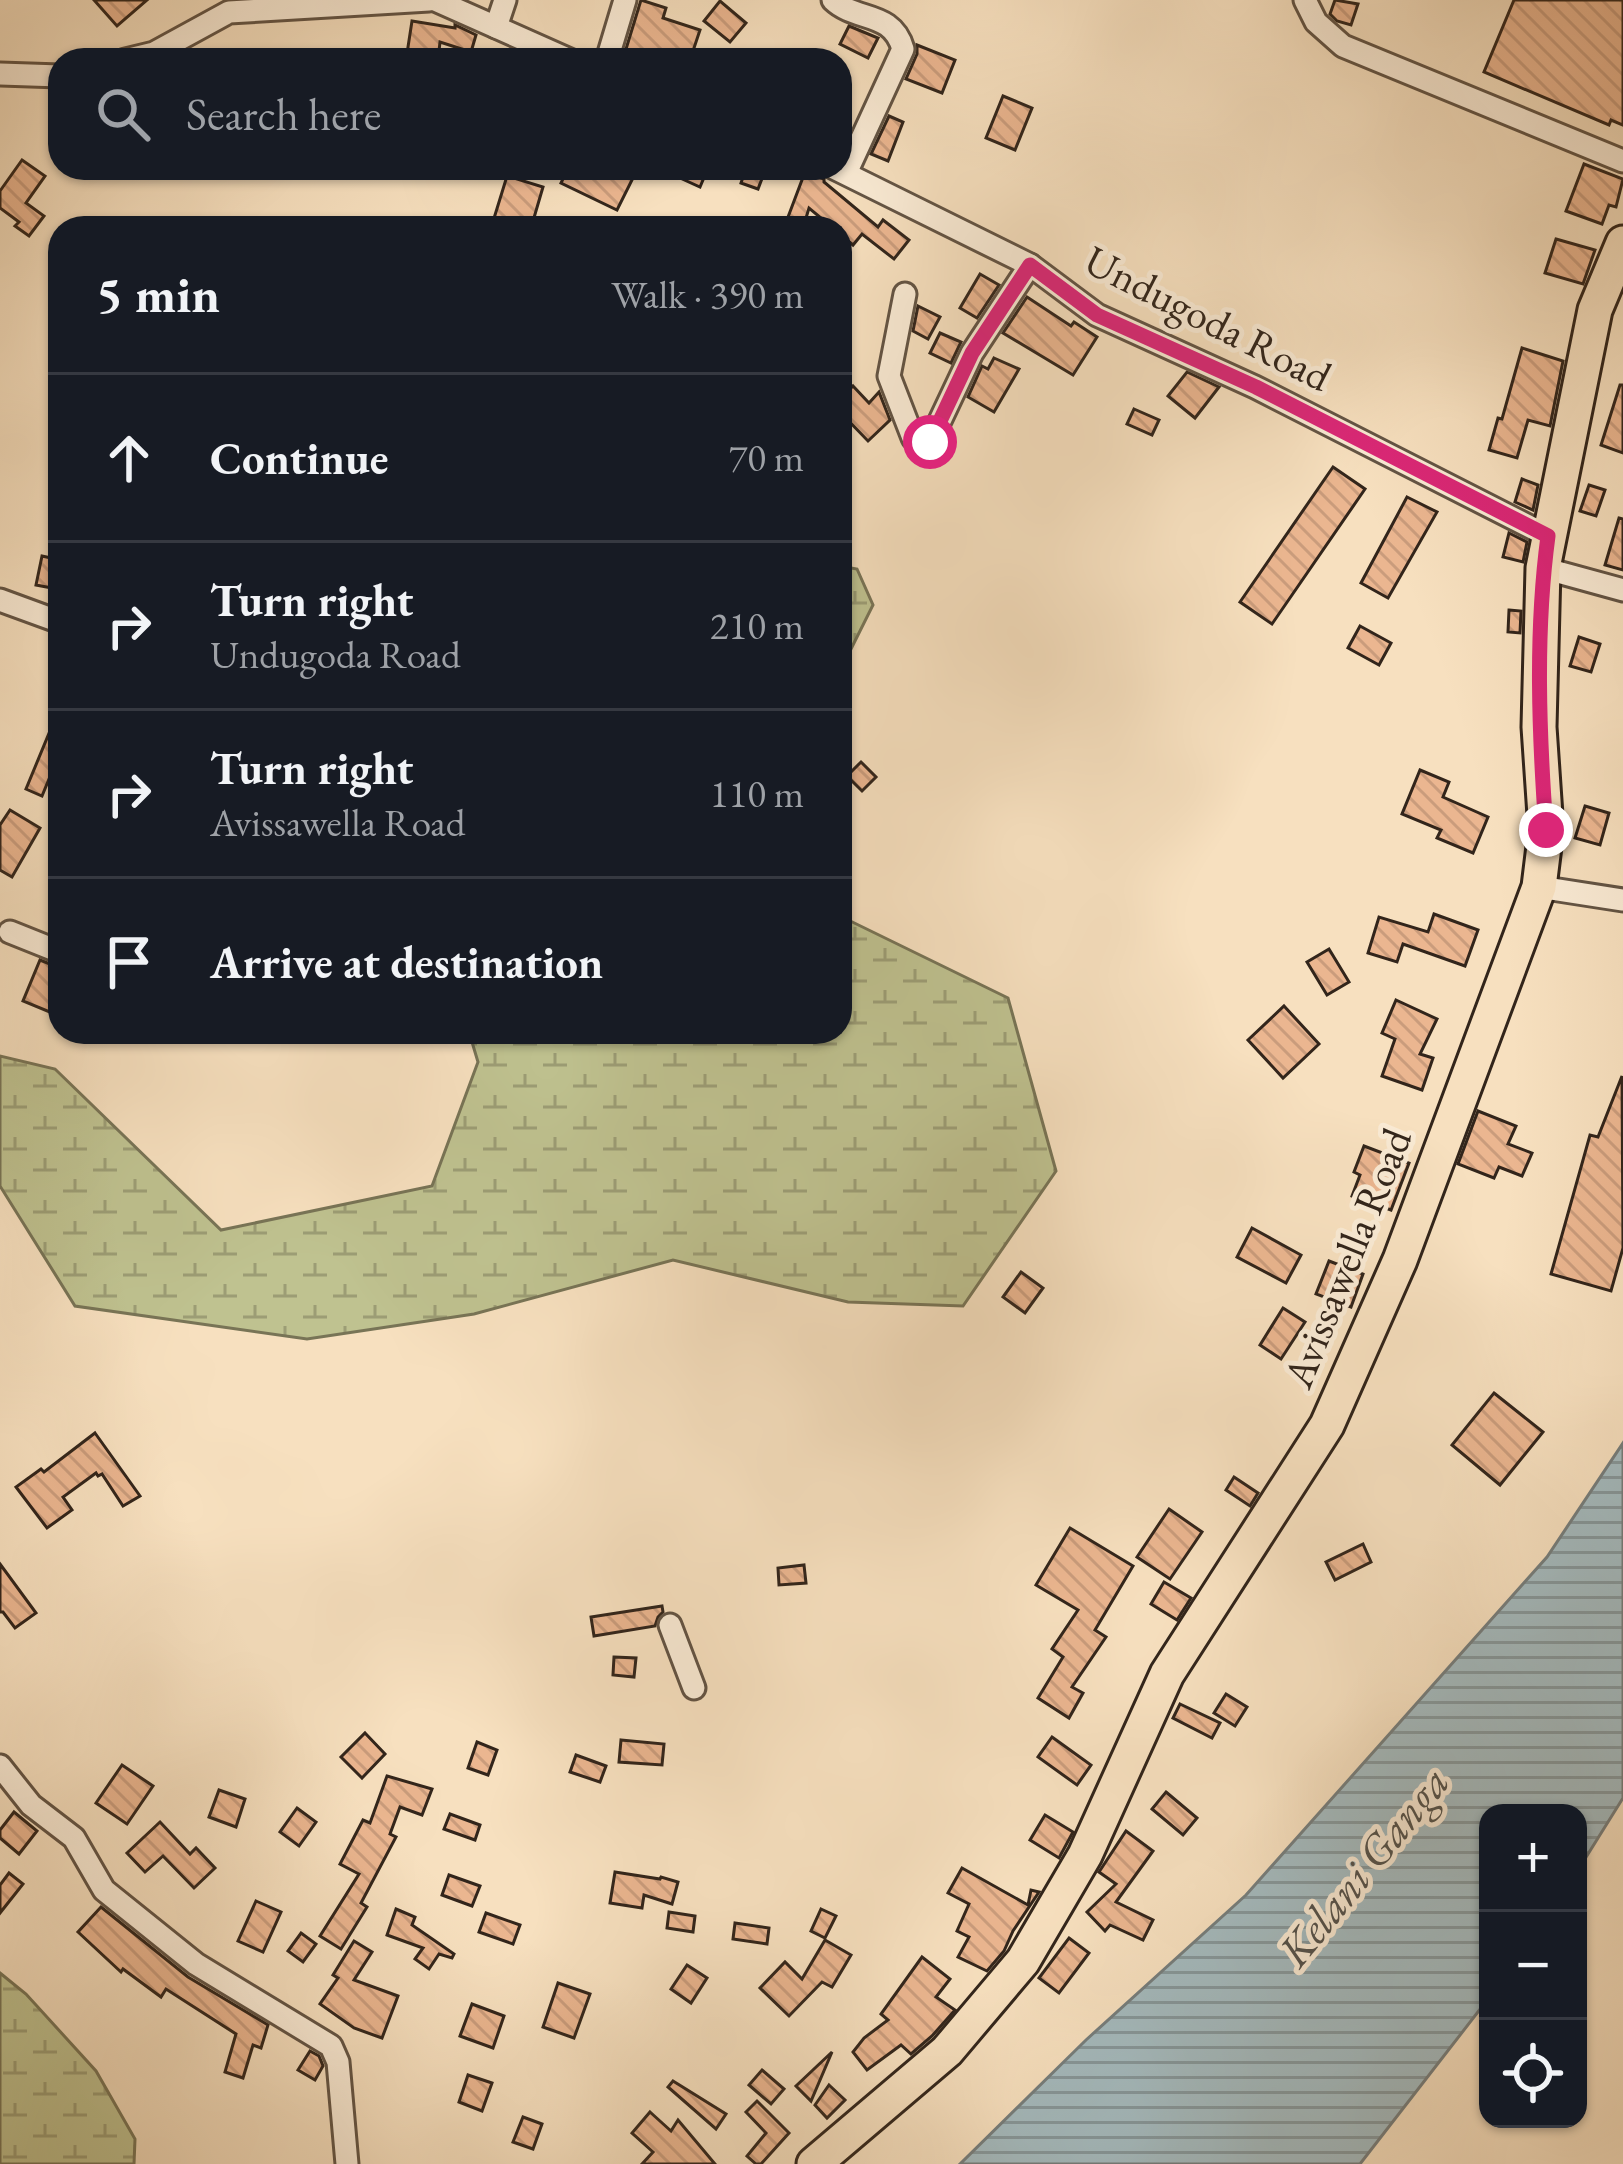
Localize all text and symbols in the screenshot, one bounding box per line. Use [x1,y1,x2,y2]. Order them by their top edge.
search box [48,48,852,180]
icon: search [90,81,156,147]
text: Search here [186,85,381,143]
street label: Undugoda Road [1075,232,1341,404]
text: 5 min [96,261,220,327]
text: Walk · 390 m [611,269,804,320]
route start [903,415,957,469]
icon: ahead [96,425,162,491]
text: Continue [210,429,388,487]
text: 70 m [728,432,804,483]
text: Turn right [210,571,413,629]
icon: right [96,593,162,659]
text: 210 m [710,600,804,651]
text: Undugoda Road [210,629,461,680]
text: Turn right [210,739,413,797]
icon: right [96,761,162,827]
text: 110 m [710,768,804,819]
text: Avissawella Road [210,797,466,848]
route end [1519,803,1573,857]
icon: arrive [96,929,162,995]
text: Arrive at destination [210,933,603,991]
street label: Avissawella Road [1270,1119,1424,1397]
water label: Kelani Ganga [1264,1754,1461,1979]
map controls [1479,1804,1587,2128]
button: + [1479,1804,1587,1912]
button: − [1479,1912,1587,2020]
button: locate [1479,2020,1587,2128]

